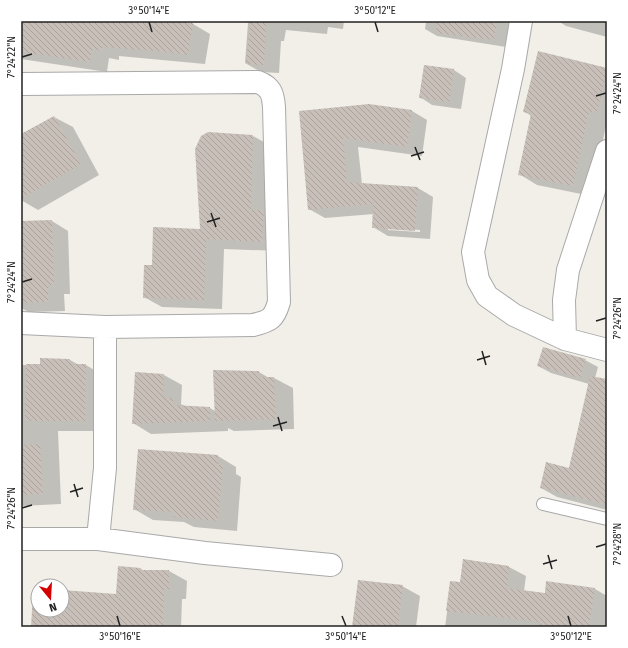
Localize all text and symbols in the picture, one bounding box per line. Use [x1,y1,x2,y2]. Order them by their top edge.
text: 3°50'14"E [128,5,170,17]
text: 3°50'12"E [354,5,396,17]
text: 7°24'22"N [6,36,18,78]
text: 7°24'24"N [612,72,624,114]
text: 7°24'24"N [6,261,18,303]
text: 7°24'26"N [612,297,624,339]
text: 7°24'26"N [6,487,18,529]
text: 7°24'28"N [612,523,624,565]
north arrow [30,578,70,618]
text: N [47,600,58,614]
text: 3°50'16"E [99,631,141,643]
text: 3°50'14"E [325,631,367,643]
text: 3°50'12"E [550,631,592,643]

